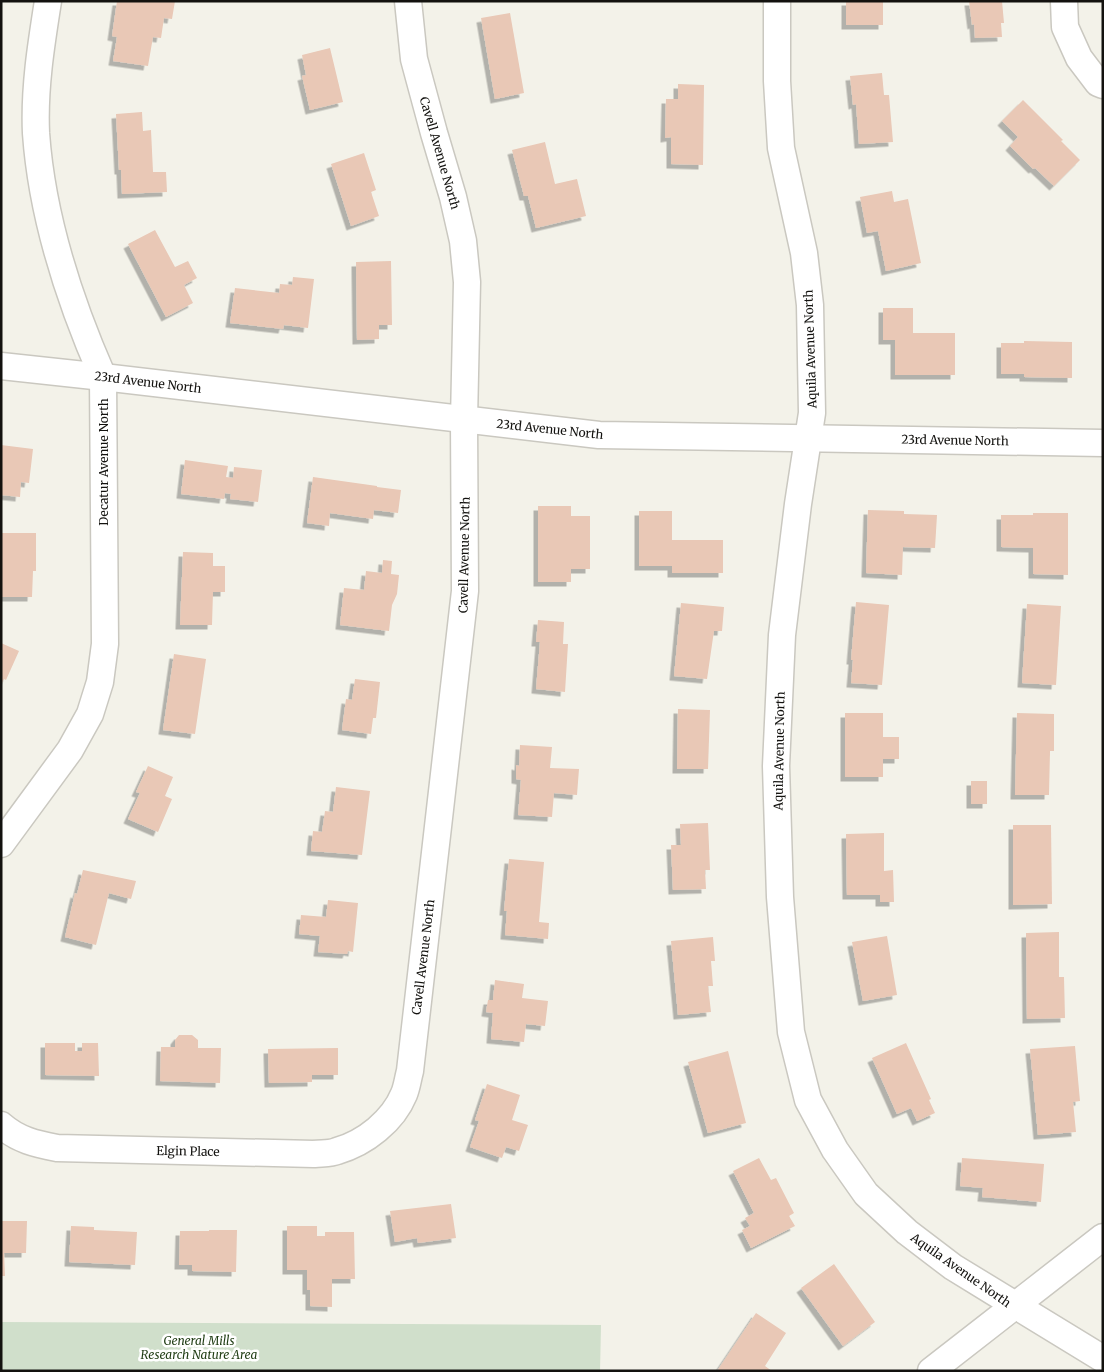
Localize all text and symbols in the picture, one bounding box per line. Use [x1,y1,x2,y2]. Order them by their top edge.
street label: Cavell Avenue North [417,95,463,211]
street label: Aquila Avenue North [800,289,820,410]
street label: 23rd Avenue North [94,368,202,396]
street label: Decatur Avenue North [96,398,111,526]
street label: 23rd Avenue North [496,416,604,442]
street label: 23rd Avenue North [901,432,1009,448]
street label: Cavell Avenue North [455,497,473,613]
street label: Aquila Avenue North [770,691,788,812]
street label: Cavell Avenue North [408,898,438,1016]
street label: Elgin Place [156,1143,220,1159]
street label: Aquila Avenue North [907,1229,1014,1310]
park label: General Mills Research Nature Area [141,1333,258,1362]

